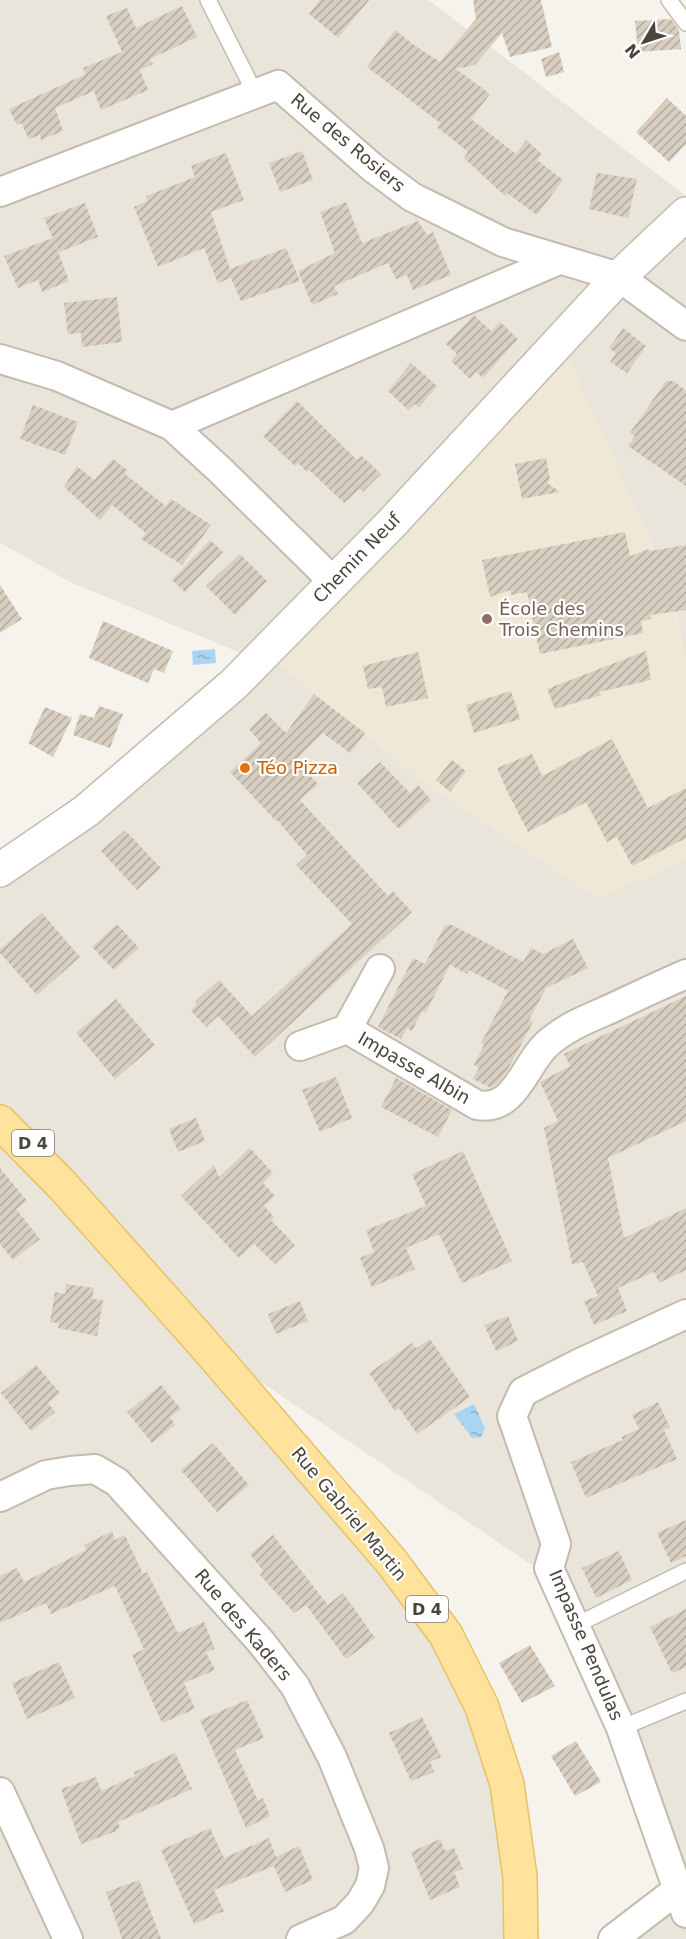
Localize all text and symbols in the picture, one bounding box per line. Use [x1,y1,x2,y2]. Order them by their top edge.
north arrow [614,12,674,72]
text: N [621,40,644,62]
street label: Rue des Rosiers [287,89,410,196]
street label: Chemin Neuf [308,508,405,607]
place label: École des Trois Chemins [498,598,624,640]
marker: École des Trois Chemins [480,612,494,626]
place label: Téo Pizza [256,757,338,778]
marker: Téo Pizza [238,761,252,775]
street label: Impasse Albin [354,1027,474,1108]
road number: D 4 [12,1130,54,1156]
street label: Rue Gabriel Martin [287,1443,411,1585]
street label: Rue des Kaders [191,1565,296,1685]
street label: Impasse Pendulas [545,1566,628,1723]
road number: D 4 [406,1596,448,1622]

